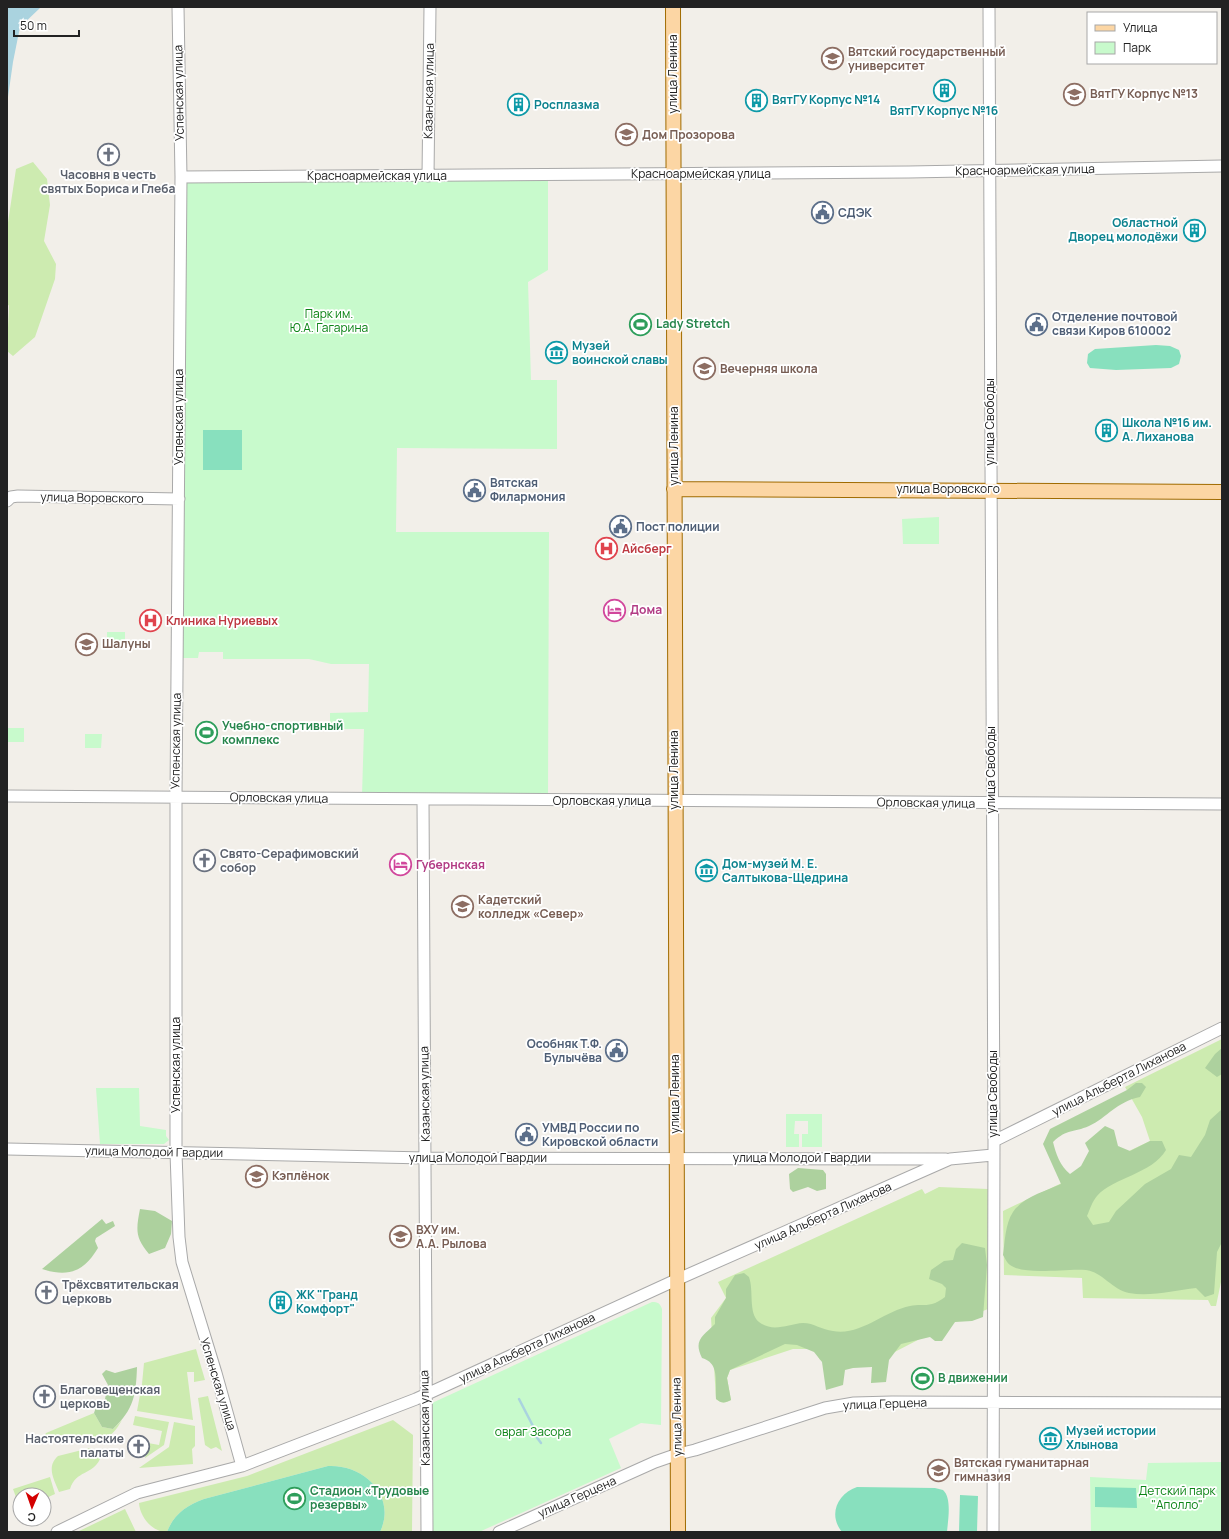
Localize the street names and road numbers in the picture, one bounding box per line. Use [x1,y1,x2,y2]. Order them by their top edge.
street label: улица Ленина [664,34,681,114]
street label: Казанская улица [419,43,438,139]
street label: Успенская улица [169,45,188,141]
street label: Красноармейская улица [955,160,1095,179]
street label: Красноармейская улица [631,165,771,182]
street label: Красноармейская улица [307,167,447,184]
street label: Успенская улица [170,369,187,465]
street label: улица Свободы [981,378,998,466]
street label: улица Ленина [665,406,682,486]
street label: улица Воровского [896,480,1000,497]
street label: улица Воровского [40,488,144,507]
street label: Успенская улица [166,693,185,789]
street label: улица Свободы [982,726,999,814]
street label: улица Ленина [665,730,682,810]
street label: Орловская улица [230,788,328,807]
street label: Орловская улица [553,792,651,809]
street label: Орловская улица [877,793,975,812]
street label: Успенская улица [167,1017,184,1113]
street label: улица Альберта Лиханова [1049,1037,1189,1120]
street label: Казанская улица [415,1046,434,1142]
street label: улица Свободы [984,1050,1001,1138]
street label: улица Ленина [666,1054,683,1134]
street label: улица Молодой Гвардии [85,1142,223,1161]
street label: улица Молодой Гвардии [409,1149,547,1166]
street label: улица Молодой Гвардии [733,1149,871,1166]
street label: улица Альберта Лиханова [752,1178,894,1254]
street label: улица Альберта Лиханова [456,1308,598,1387]
street label: Успенская улица [196,1335,241,1432]
street label: Казанская улица [415,1370,434,1466]
street label: улица Ленина [667,1377,686,1457]
street label: улица Герцена [843,1394,927,1413]
street label: улица Герцена [535,1472,619,1521]

